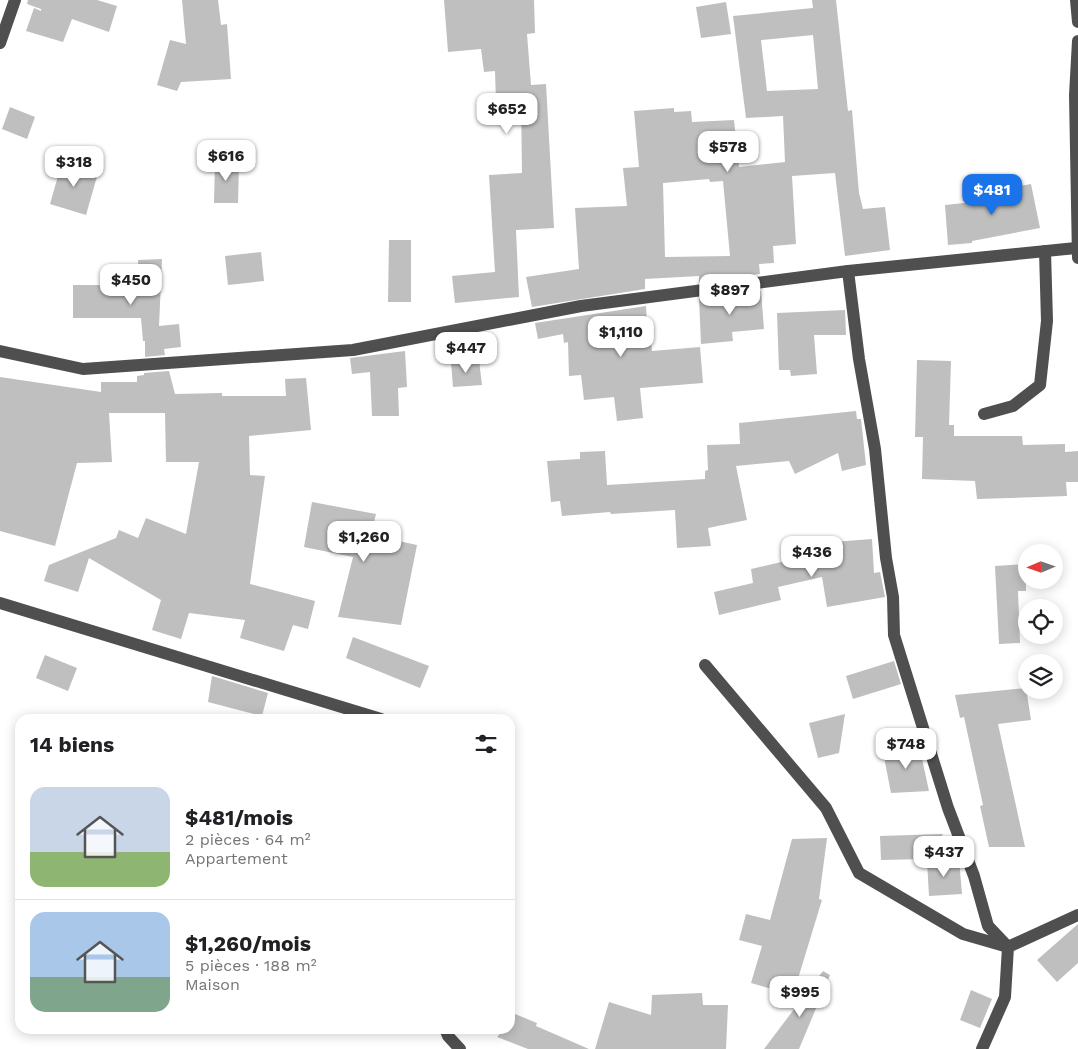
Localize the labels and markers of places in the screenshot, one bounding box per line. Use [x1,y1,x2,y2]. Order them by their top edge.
pin: $652 [477,92,537,135]
pin: $578 [698,130,758,173]
pin: $616 [196,140,256,182]
pin: $318 [44,146,104,188]
pin: $481 [962,174,1022,216]
pin: $450 [101,264,161,306]
pin: $897 [700,274,760,316]
pin: $1,110 [580,316,662,358]
pin: $447 [436,332,496,374]
pin: $1,260 [323,520,405,563]
pin: $436 [782,536,842,578]
pin: $748 [876,728,936,770]
pin: $437 [914,836,974,878]
pin: $995 [770,976,830,1018]

